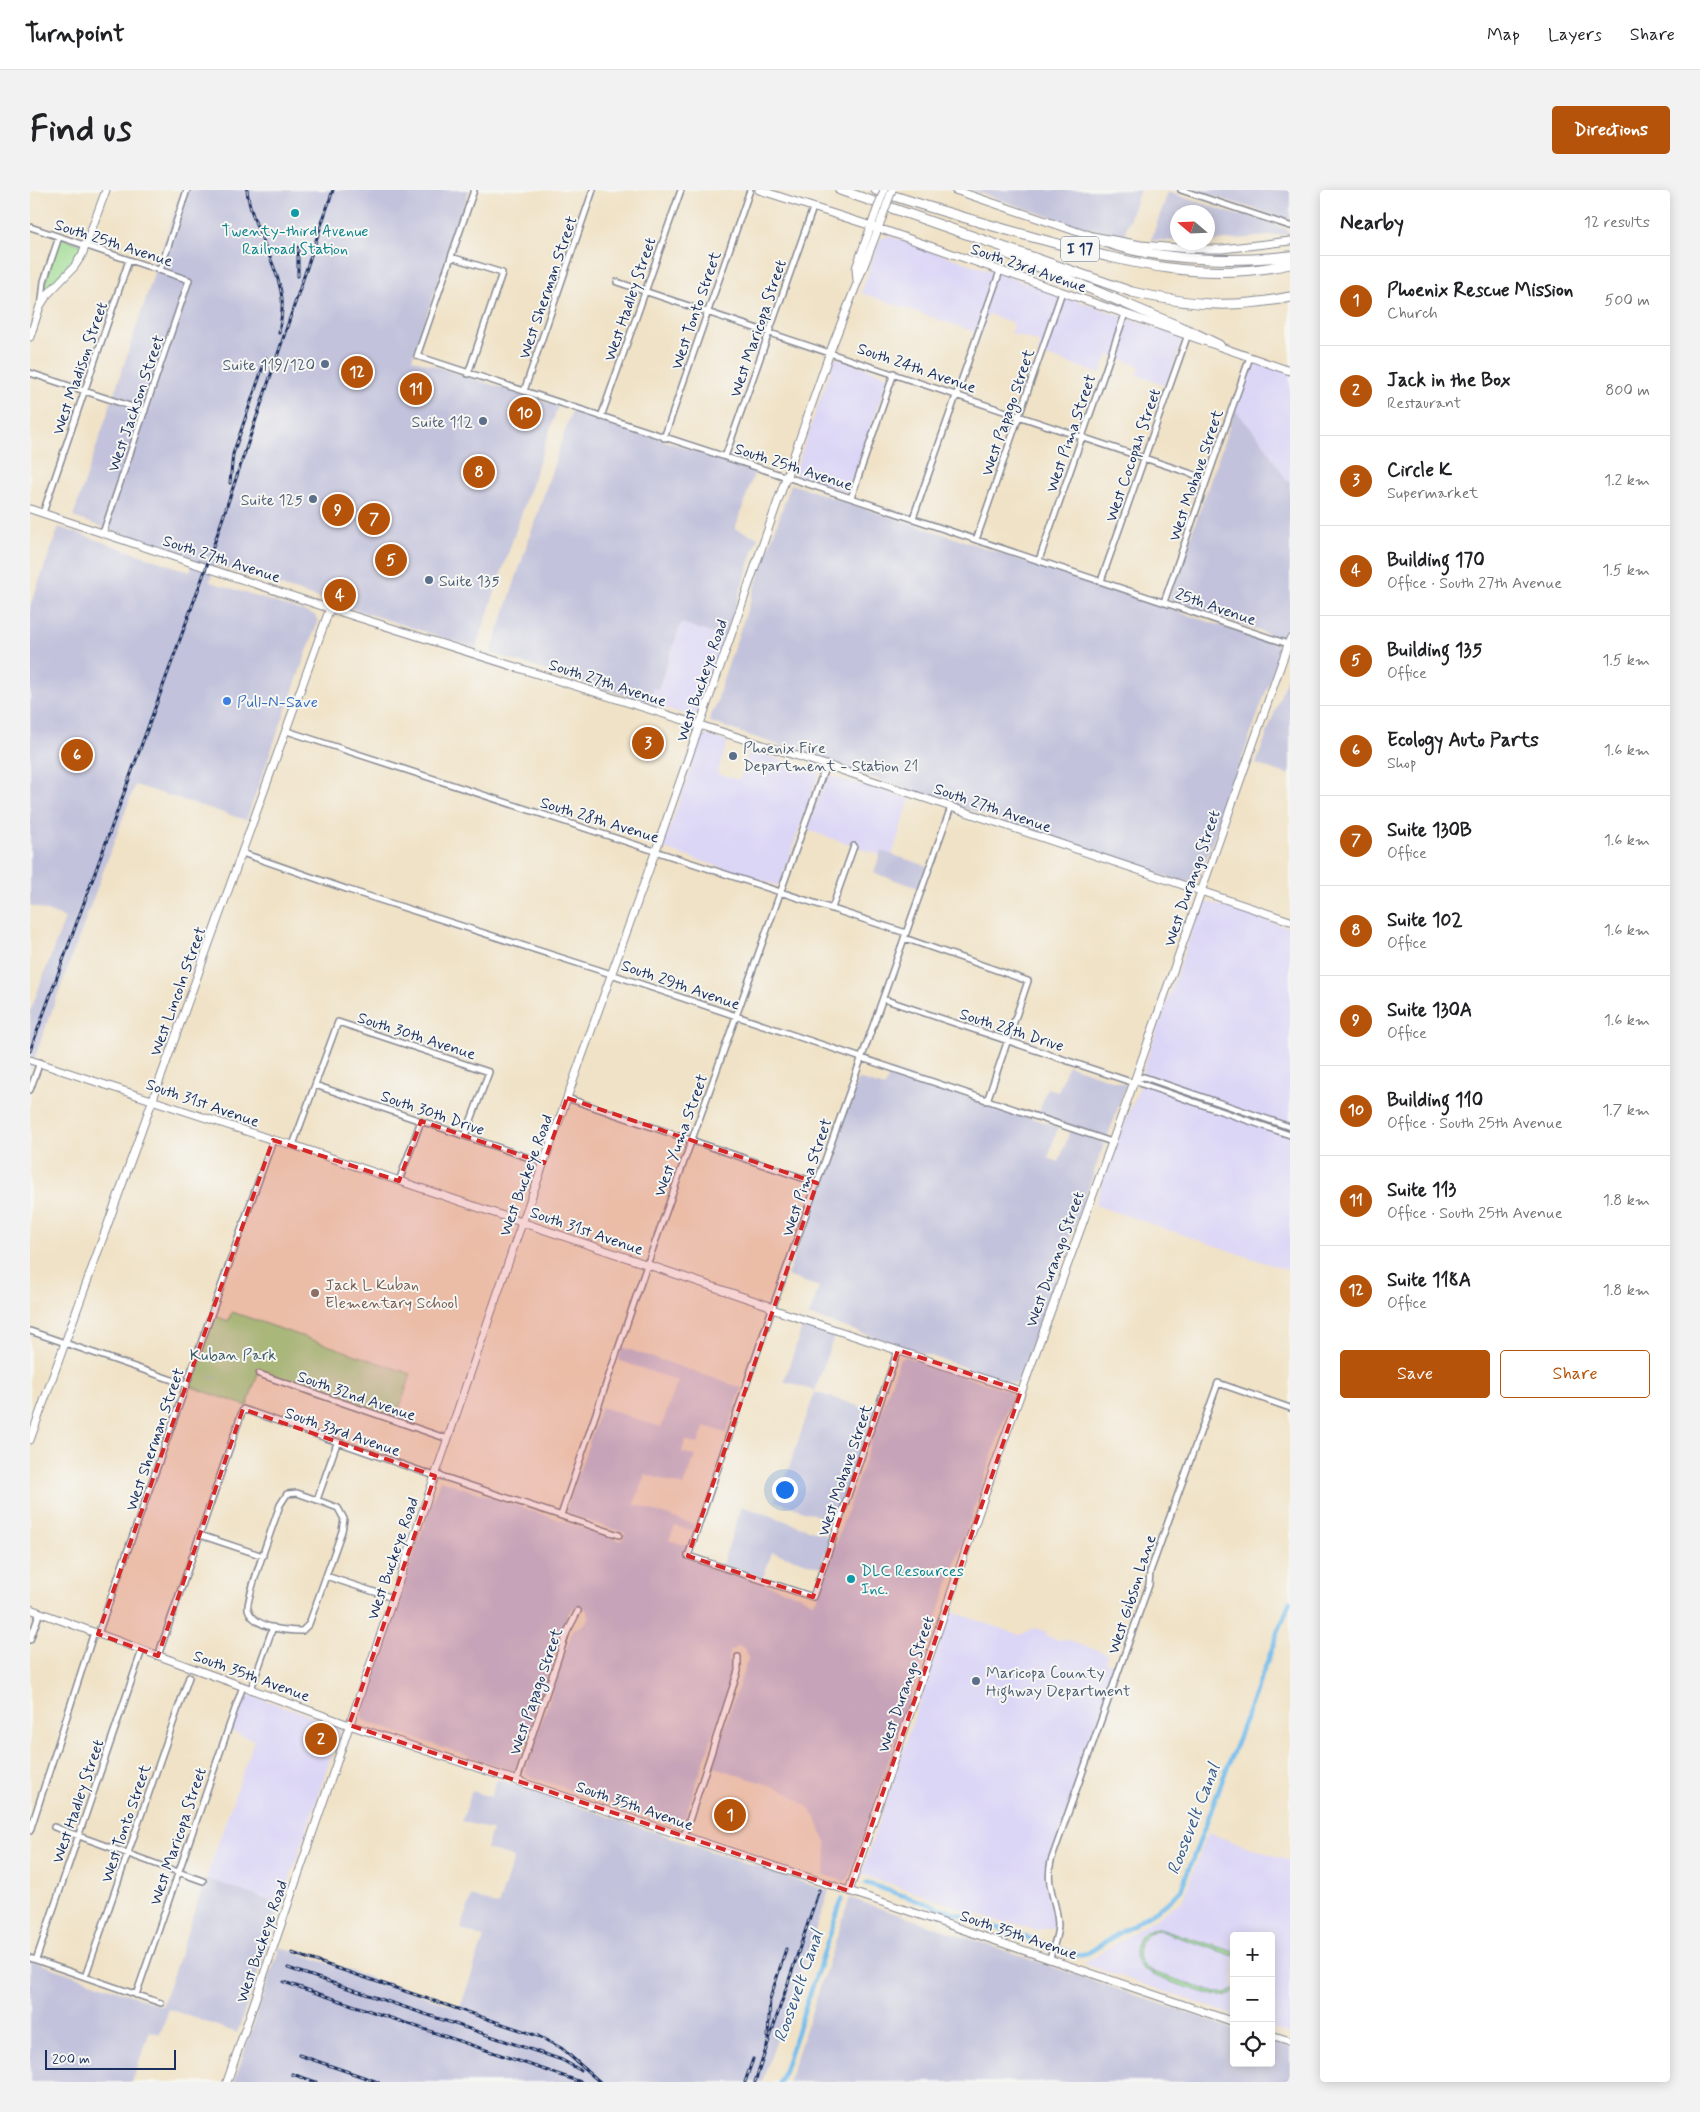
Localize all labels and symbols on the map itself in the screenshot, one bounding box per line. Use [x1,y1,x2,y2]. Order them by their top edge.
north arrow [1170,205,1215,250]
marker: Twenty-third Avenue Railroad Station [289,207,301,219]
street label: West Sherman Street [514,213,583,362]
street label: South 25th Avenue [52,214,176,273]
place label: Twenty-third Avenue Railroad Station [221,221,369,260]
street label: West Hadley Street [599,235,661,364]
road number: I 17 [1061,236,1099,262]
street label: South 23rd Avenue [968,239,1090,298]
street label: West Tonto Street [666,248,727,372]
street label: West Maricopa Street [725,257,792,400]
street label: West Madison Street [48,299,113,438]
street label: West Jackson Street [103,332,170,475]
street label: South 24th Avenue [854,338,979,399]
street label: West Papago Street [977,346,1041,479]
pin: 12 [341,353,373,391]
place label: Suite 119/120 [223,355,315,376]
marker: Suite 119/120 [319,358,331,370]
pin: 11 [400,370,432,408]
street label: West Pima Street [1041,371,1102,495]
street label: West Cocopah Street [1101,386,1166,525]
pin: 10 [509,394,541,432]
street label: West Mohave Street [1164,406,1229,544]
place label: Suite 112 [412,412,473,433]
marker: Suite 112 [477,415,489,427]
street label: South 25th Avenue [732,438,856,497]
pin: 8 [463,453,495,491]
place label: Suite 125 [241,490,303,511]
pin: 9 [322,491,354,529]
marker: Suite 125 [307,493,319,505]
pin: 7 [358,500,390,538]
street label: South 27th Avenue [160,530,283,588]
pin: 5 [375,541,407,579]
place label: Suite 135 [439,571,500,592]
marker: Suite 135 [423,574,435,586]
pin: 4 [324,576,356,614]
street label: 25th Avenue [1172,584,1259,631]
street label: West Buckeye Road [672,616,733,745]
street label: South 27th Avenue [546,654,669,712]
place label: Pull-N-Save [237,692,318,713]
marker: Pull-N-Save [221,695,233,707]
pin: 3 [632,724,664,762]
pin: 6 [61,736,93,774]
place label: Phoenix Fire Department - Station 21 [743,738,918,777]
marker: Phoenix Fire Department - Station 21 [727,750,739,762]
street label: South 27th Avenue [931,778,1054,838]
street label: South 28th Avenue [537,792,662,849]
street label: West Durango Street [1159,808,1226,949]
street label: West Lincoln Street [145,923,212,1059]
street label: South 29th Avenue [618,955,743,1016]
street label: South 28th Drive [957,1004,1066,1057]
street label: South 30th Avenue [355,1007,479,1066]
street label: West Yuma Street [650,1071,713,1200]
street label: South 31st Avenue [143,1074,262,1133]
street label: South 30th Drive [378,1086,487,1141]
street label: West Buckeye Road [495,1112,558,1239]
street label: West Pima Street [777,1115,838,1239]
street label: West Durango Street [1021,1189,1090,1330]
street label: South 31st Avenue [527,1202,646,1261]
place label: Jack L Kuban Elementary School [325,1275,458,1314]
marker: Jack L Kuban Elementary School [309,1287,321,1299]
park label: Kuban Park [190,1345,276,1366]
street label: West Sherman Street [121,1365,190,1514]
street label: South 32nd Avenue [294,1366,419,1427]
street label: West Mohave Street [813,1401,878,1539]
street label: South 33rd Avenue [282,1403,403,1462]
your location [772,1477,798,1503]
street label: West Buckeye Road [363,1494,424,1623]
street label: West Gibson Lane [1103,1532,1162,1657]
place label: DLC Resources Inc. [861,1561,964,1600]
marker: DLC Resources Inc. [845,1573,857,1585]
street label: West Durango Street [873,1614,940,1755]
street label: West Papago Street [505,1625,569,1758]
street label: South 35th Avenue [190,1646,313,1707]
place label: Maricopa County Highway Department [986,1663,1131,1703]
marker: Maricopa County Highway Department [970,1675,982,1687]
pin: 2 [305,1720,337,1758]
street label: West Hadley Street [47,1737,109,1866]
water label: Roosevelt Canal [1162,1759,1227,1878]
street label: West Tonto Street [96,1761,157,1885]
street label: West Maricopa Street [145,1765,212,1908]
street label: South 35th Avenue [573,1777,696,1836]
pin: 1 [714,1796,746,1834]
street label: West Buckeye Road [232,1877,293,2006]
street label: South 35th Avenue [957,1906,1080,1965]
water label: Roosevelt Canal [769,1926,830,2046]
scale bar [45,2047,176,2070]

